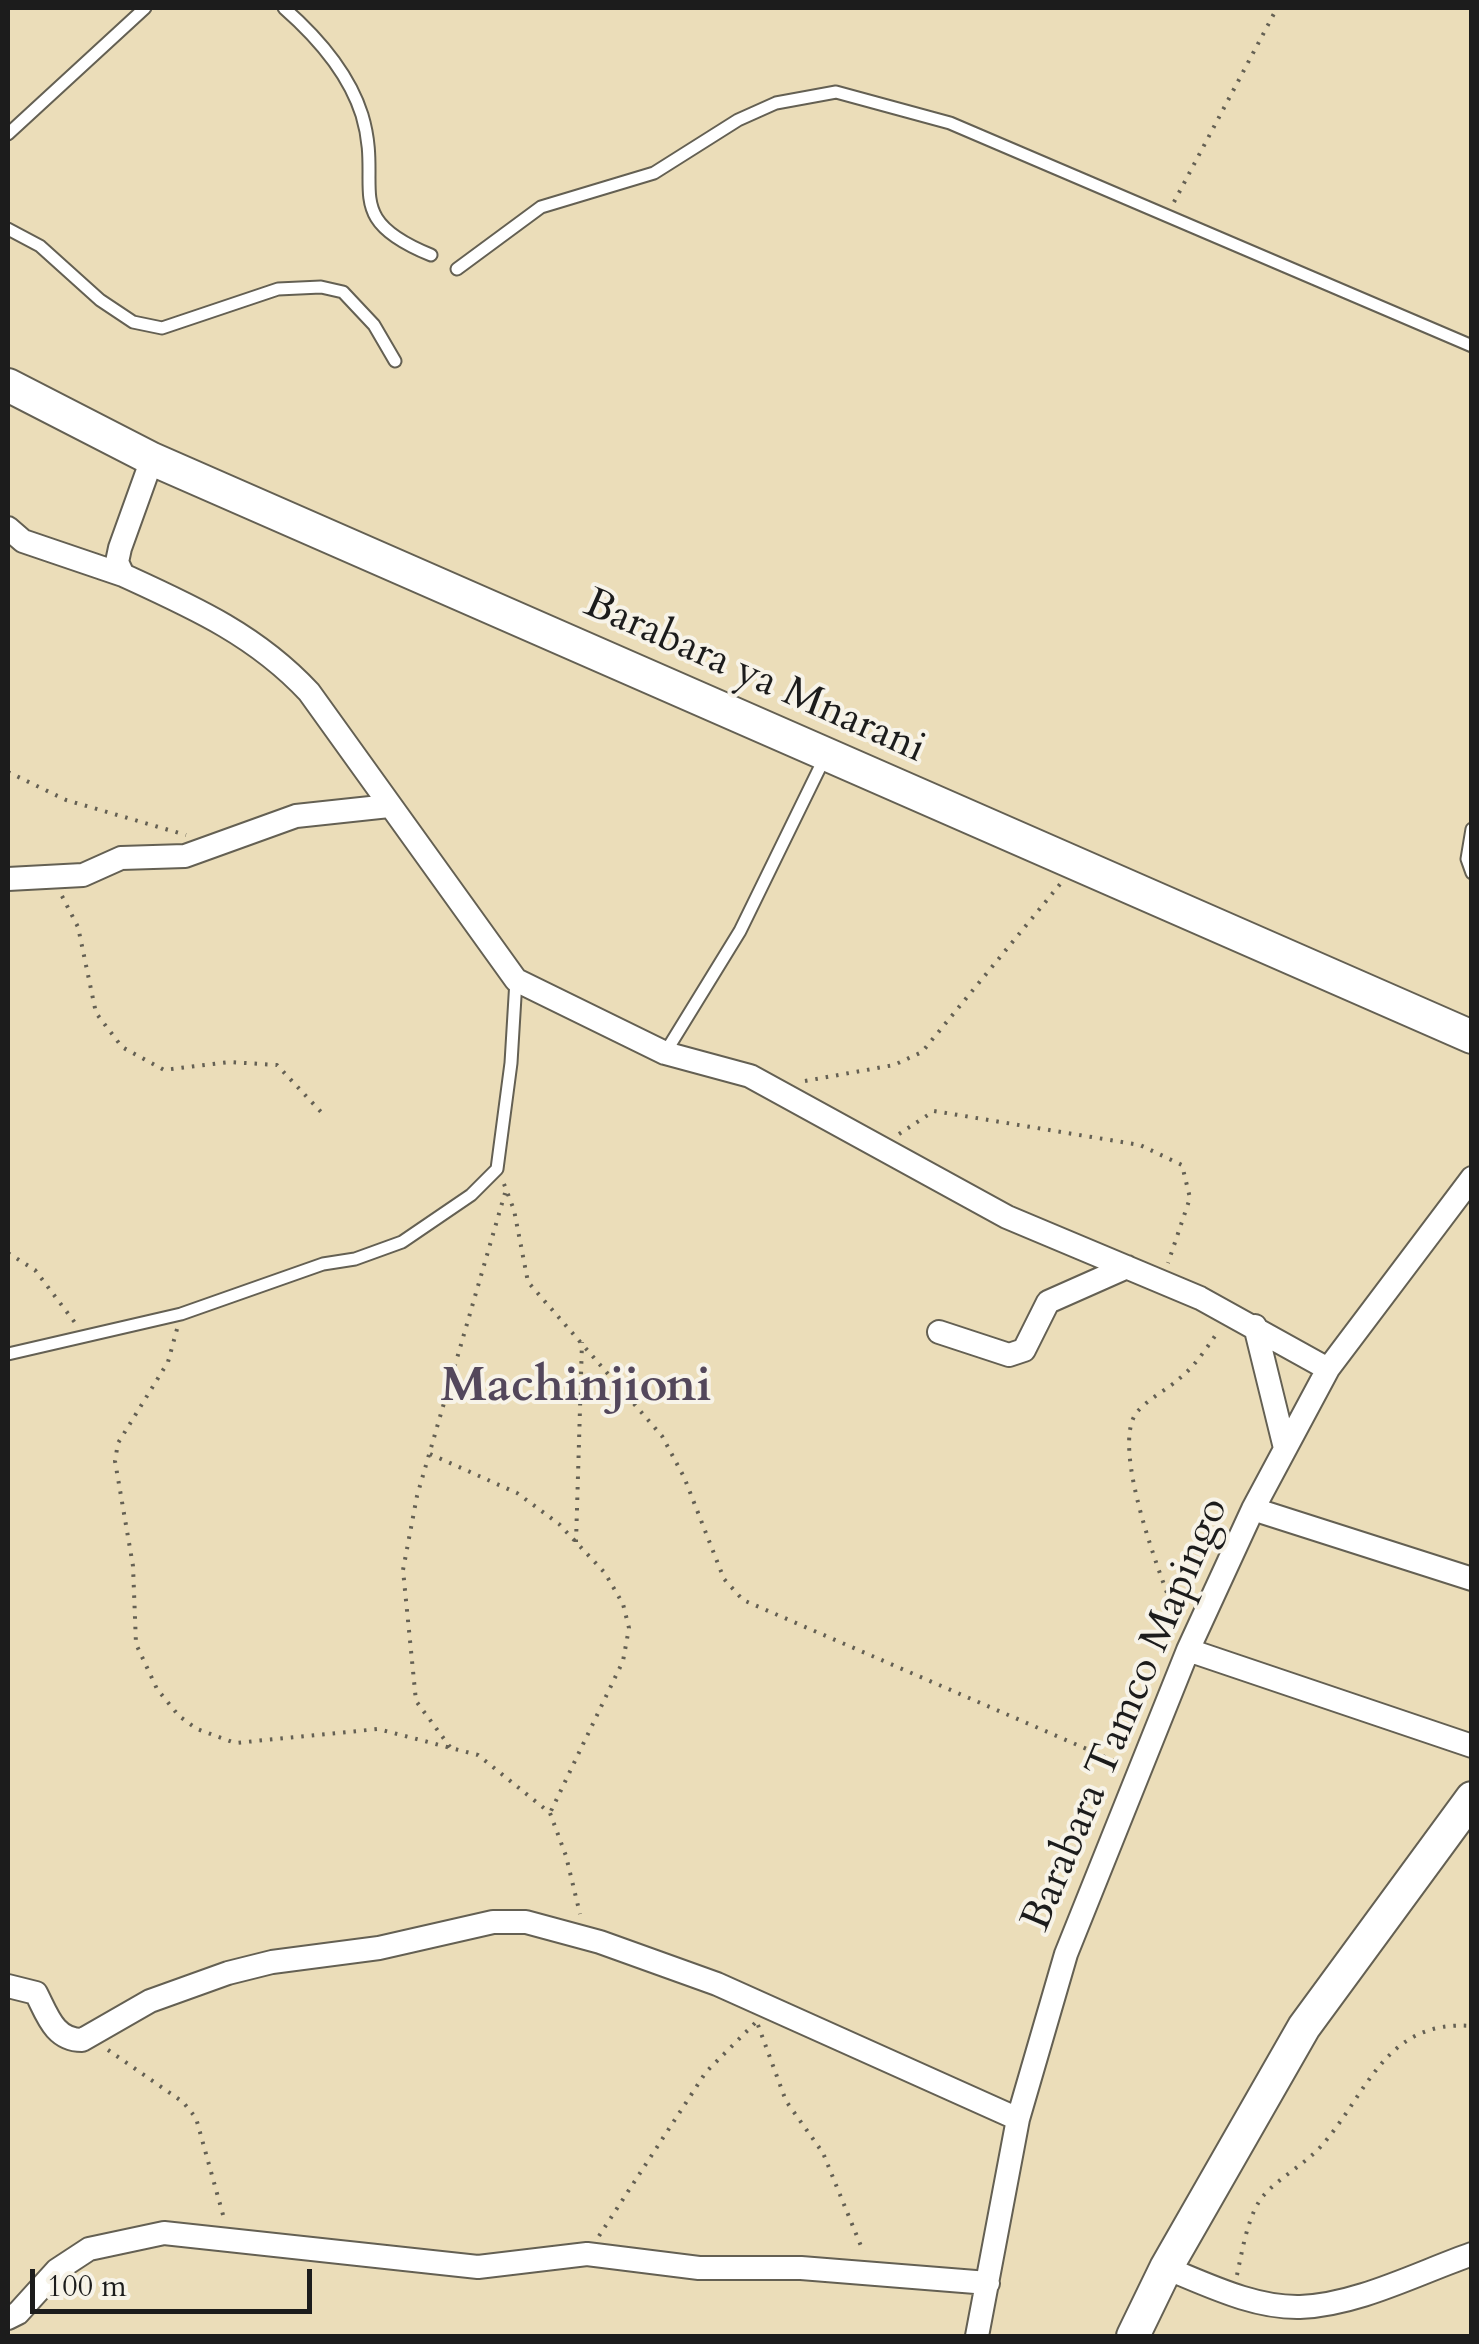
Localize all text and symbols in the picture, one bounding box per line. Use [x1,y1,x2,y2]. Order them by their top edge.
street label: Barabara ya Mnarani [576,580,932,776]
district label: Machinjioni [440,1360,712,1418]
street label: Barabara Tamco Mapingo [1013,1491,1241,1939]
scale bar [35,2249,318,2311]
text: 100 m [47,2266,127,2307]

